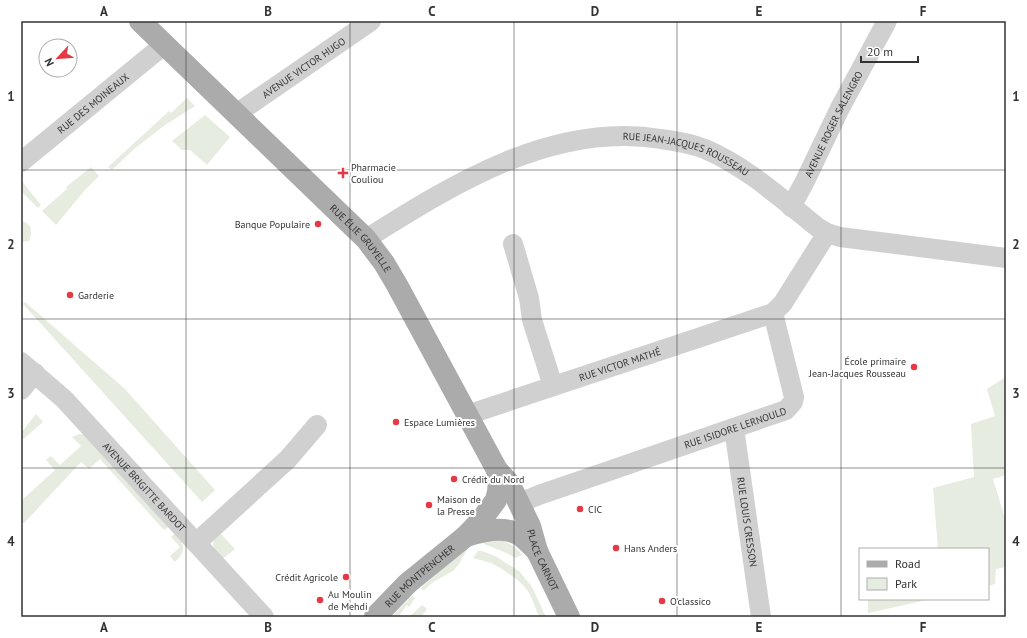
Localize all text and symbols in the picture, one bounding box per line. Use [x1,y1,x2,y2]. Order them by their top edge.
text: A [100,3,108,20]
text: B [264,3,272,20]
text: C [428,3,436,20]
text: D [591,3,599,20]
text: E [756,3,763,20]
text: F [920,3,927,20]
street label: AVENUE VICTOR HUGO [260,35,348,101]
north arrow [38,38,78,78]
scale bar [861,38,918,64]
text: 20 m [867,44,893,59]
text: N [41,56,57,69]
street label: AVENUE ROGER SALENGRO [802,69,866,180]
street label: RUE DES MOINEAUX [55,70,132,137]
text: 1 [7,88,15,105]
text: 1 [1012,88,1020,105]
street label: RUE JEAN-JACQUES ROUSSEAU [623,130,751,179]
place label: Pharmacie Couliou [351,161,396,186]
marker: Pharmacie Couliou [338,168,348,178]
street label: RUE ÉLIE GRUYELLE [327,202,394,275]
place label: Banque Populaire [235,218,310,231]
marker: Banque Populaire [313,219,323,229]
text: 2 [7,236,15,253]
text: 2 [1012,236,1020,253]
place label: Garderie [78,289,114,302]
marker: Garderie [65,290,75,300]
street label: RUE VICTOR MATHÉ [577,345,663,384]
place label: École primaire Jean-Jacques Rousseau [808,355,906,380]
marker: École primaire Jean-Jacques Rousseau [909,362,919,372]
text: 3 [7,385,15,402]
text: 3 [1012,385,1020,402]
street label: RUE ISIDORE LERNOULD [682,404,788,452]
place label: Espace Lumières [404,416,475,429]
marker: Espace Lumières [391,417,401,427]
street label: AVENUE BRIGITTE BARDOT [100,440,189,535]
place label: Crédit du Nord [462,473,524,486]
marker: Crédit du Nord [449,474,459,484]
street label: RUE LOUIS CRESSON [734,476,760,568]
place label: Maison de la Presse [437,493,481,518]
marker: Maison de la Presse [424,500,434,510]
place label: CIC [588,503,603,516]
marker: CIC [575,504,585,514]
street label: PLACE CARNOT [524,528,562,594]
text: 4 [7,533,15,550]
text: 4 [1012,533,1020,550]
street label: RUE MONTPENCHER [382,542,458,610]
place label: Hans Anders [624,542,677,555]
marker: Hans Anders [611,543,621,553]
legend [859,548,989,600]
text: Road [895,556,920,571]
place label: Crédit Agricole [275,571,338,584]
marker: Crédit Agricole [341,572,351,582]
text: Park [895,576,917,591]
place label: Au Moulin de Mehdi [328,588,372,613]
marker: Au Moulin de Mehdi [315,595,325,605]
place label: O'classico [670,595,711,608]
marker: O'classico [657,596,667,606]
text: A [100,619,108,636]
text: B [264,619,272,636]
text: C [428,619,436,636]
text: D [591,619,599,636]
text: E [756,619,763,636]
text: F [920,619,927,636]

